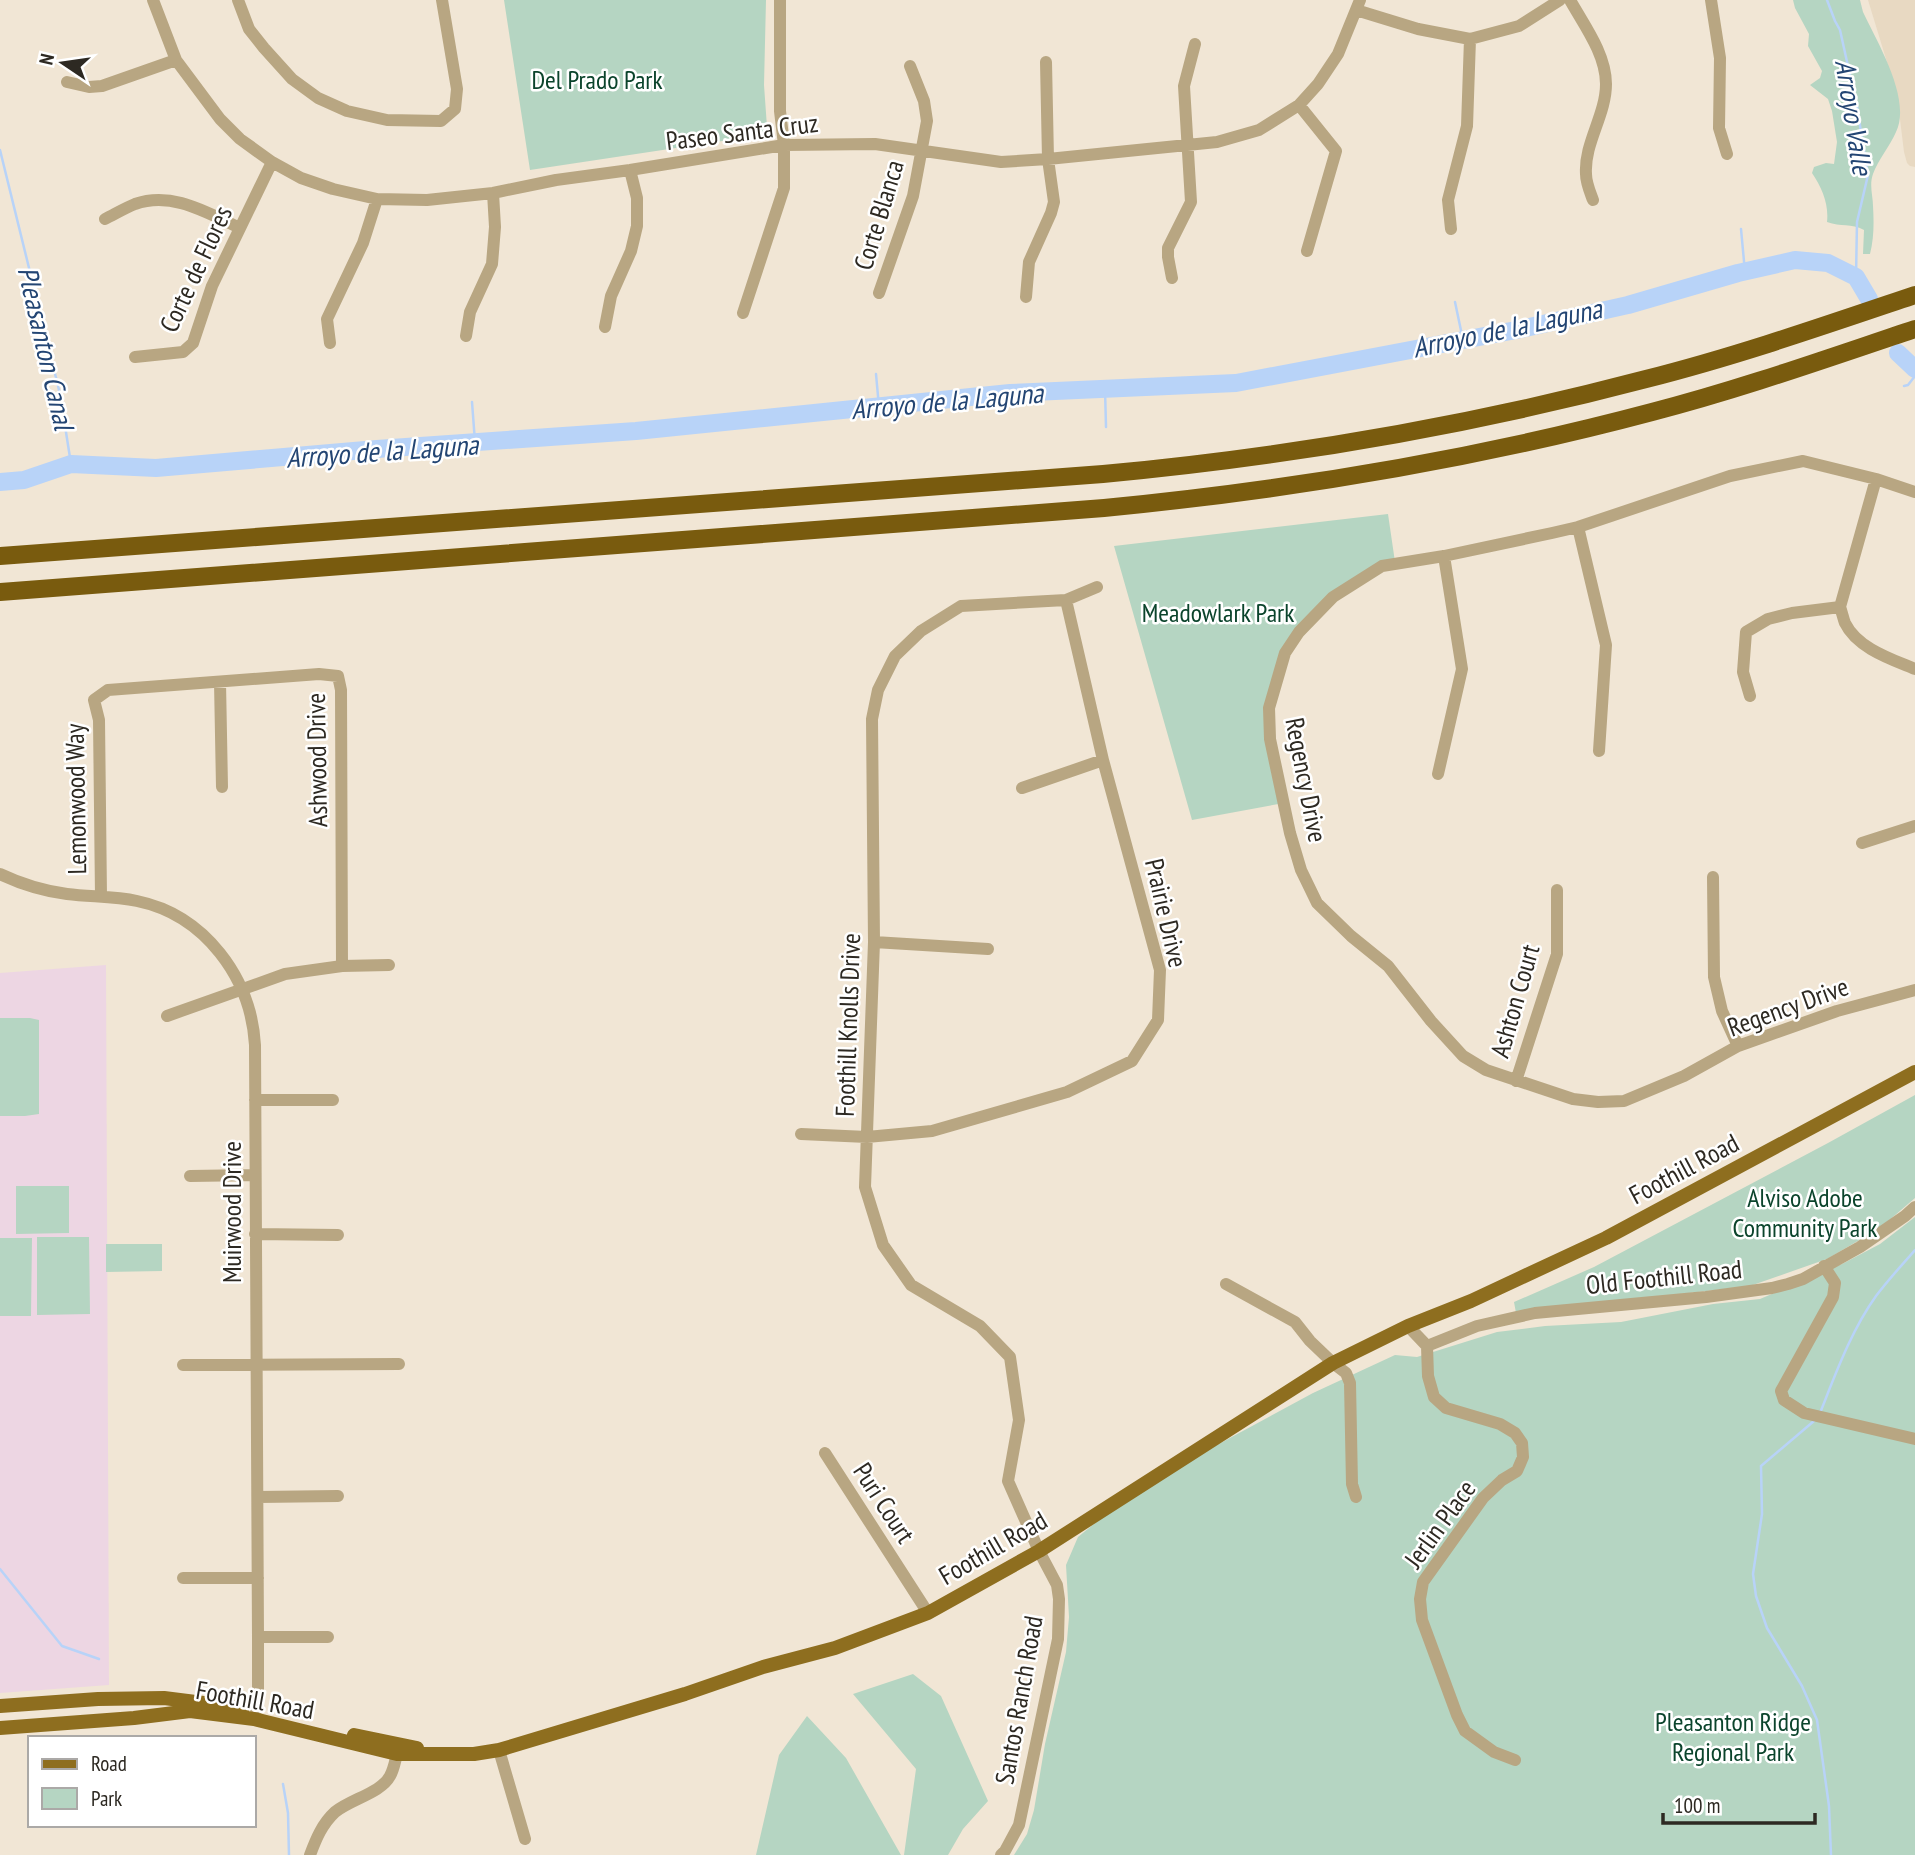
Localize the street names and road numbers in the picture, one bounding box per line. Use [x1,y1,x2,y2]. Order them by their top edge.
street label: Paseo Santa Cruz [664,106,820,157]
street label: Corte Blanca [846,156,911,274]
street label: Corte de Flores [152,200,239,337]
street label: Ashwood Drive [299,693,334,827]
street label: Regency Drive [1278,715,1335,845]
street label: Lemonwood Way [58,723,93,875]
street label: Prairie Drive [1138,855,1195,970]
street label: Foothill Knolls Drive [828,933,867,1117]
street label: Ashton Court [1483,940,1546,1061]
street label: Regency Drive [1723,969,1853,1044]
street label: Foothill Road [1623,1126,1744,1211]
street label: Muirwood Drive [215,1141,248,1283]
street label: Old Foothill Road [1584,1252,1744,1301]
street label: Puri Court [846,1456,923,1549]
street label: Jerlin Place [1396,1473,1482,1575]
street label: Foothill Road [933,1503,1053,1592]
street label: Santos Ranch Road [987,1613,1050,1787]
street label: Foothill Road [193,1673,317,1726]

